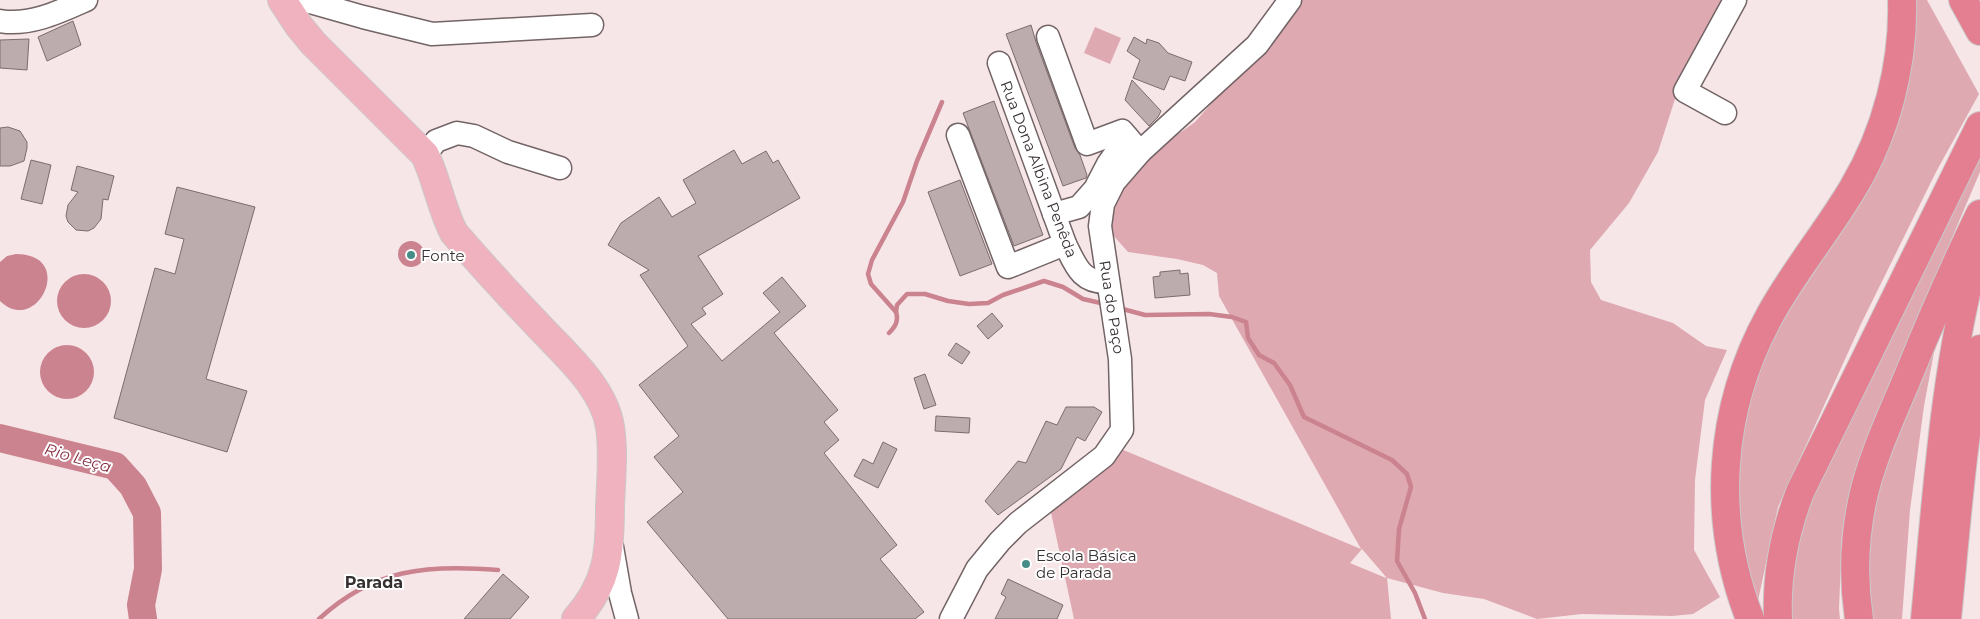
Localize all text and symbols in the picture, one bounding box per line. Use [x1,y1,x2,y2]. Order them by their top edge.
street label: Rua Dona Albina Penêda [996,78,1082,260]
place label: Fonte [421,246,465,265]
marker: Fonte [405,249,417,261]
street label: Rua do Paço [1095,259,1129,355]
water label: Rio Leça [42,439,114,477]
place label: Escola Básica de Parada [1036,546,1137,582]
marker: Escola Básica de Parada [1020,558,1032,570]
district label: Parada [345,573,403,592]

